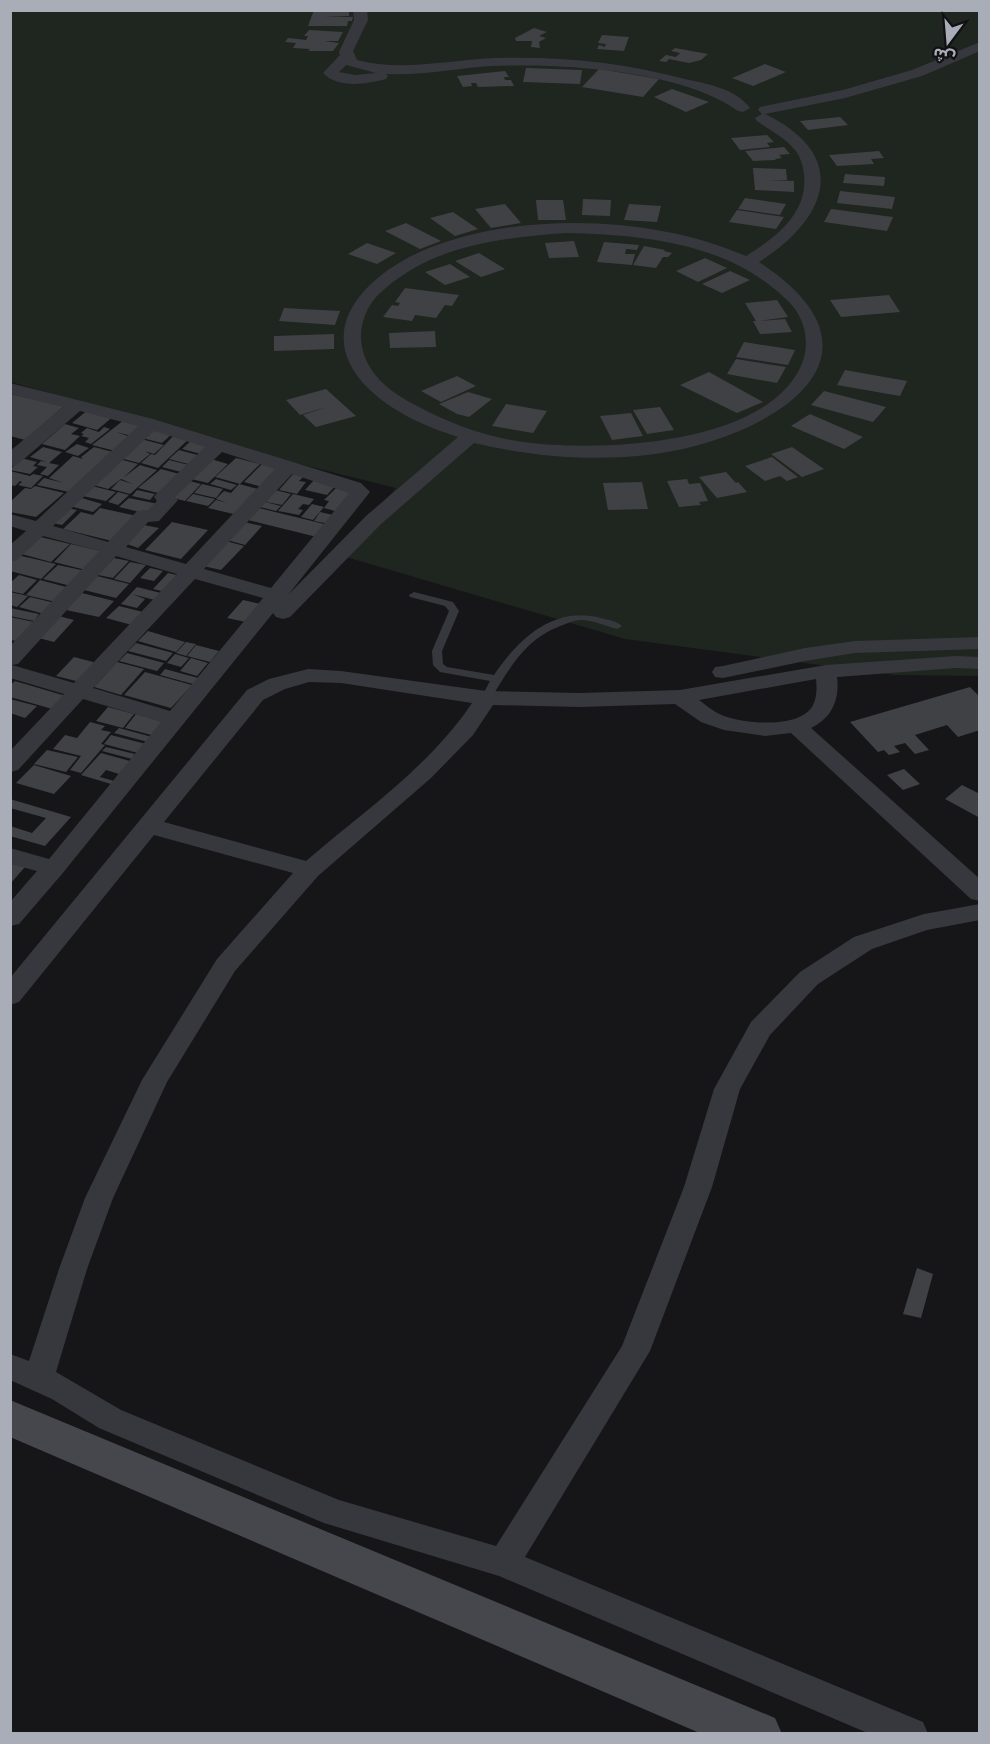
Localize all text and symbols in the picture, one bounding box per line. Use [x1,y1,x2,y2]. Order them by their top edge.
north arrow [918,12,978,72]
text: ش [930,42,958,70]

